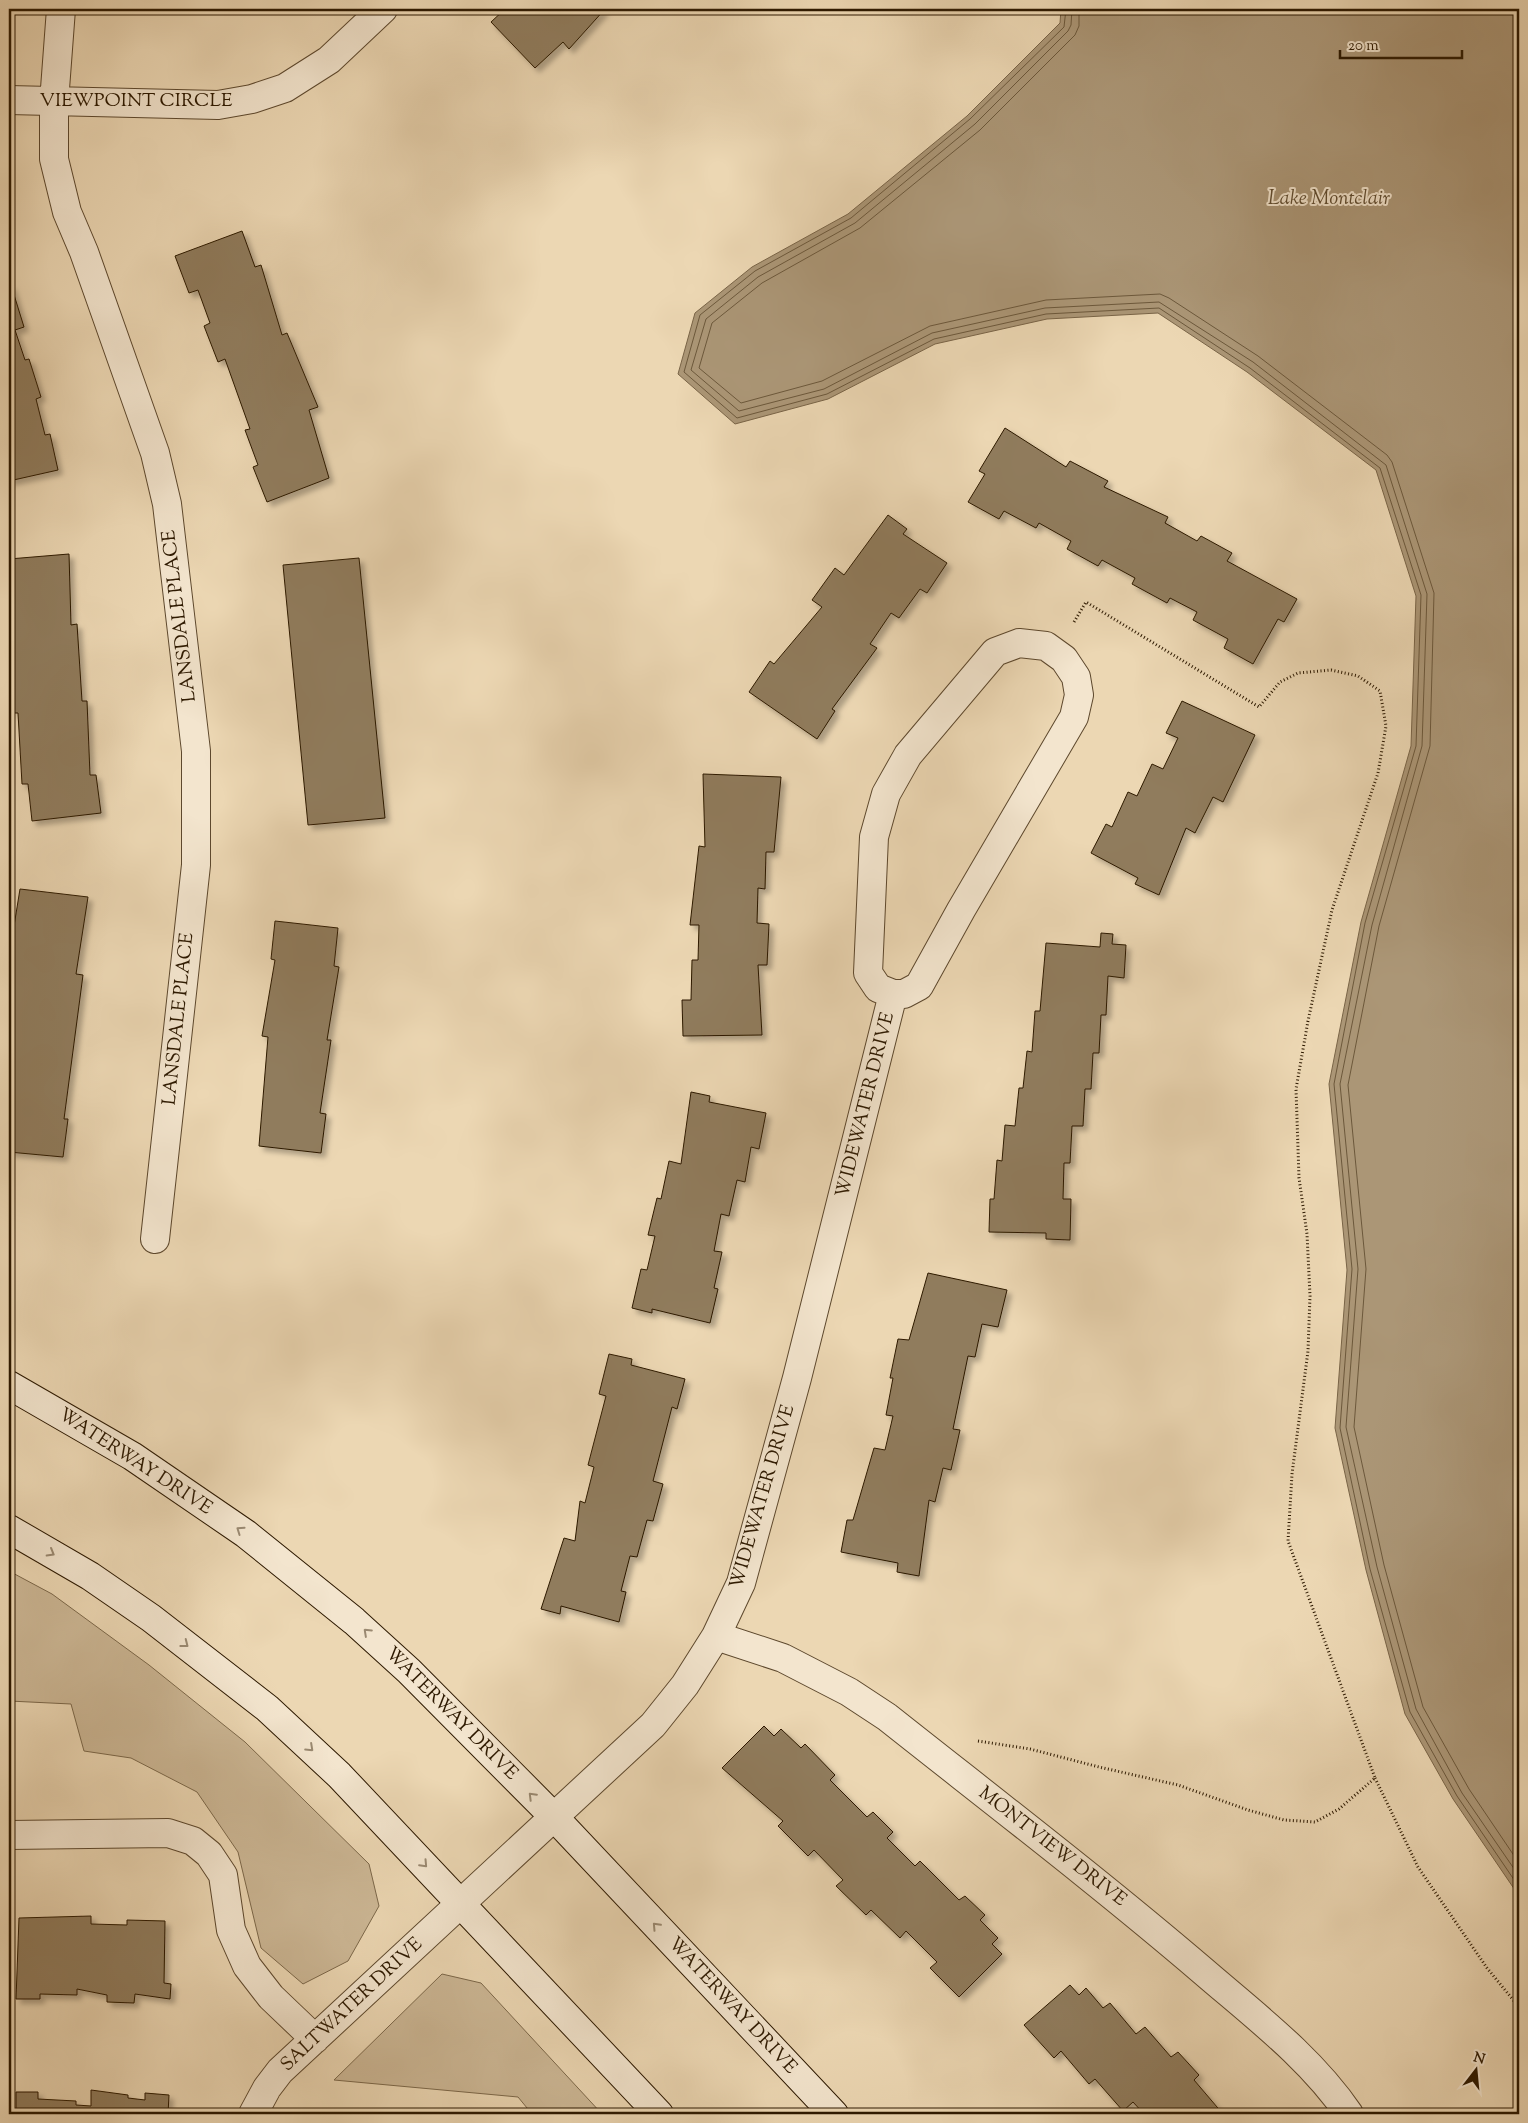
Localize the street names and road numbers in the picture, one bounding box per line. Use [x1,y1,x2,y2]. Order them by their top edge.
street label: VIEWPOINT CIRCLE [40,88,233,115]
street label: LANSDALE PLACE [156,528,204,704]
street label: LANSDALE PLACE [157,931,202,1107]
street label: WIDEWATER DRIVE [830,1009,902,1201]
street label: WIDEWATER DRIVE [724,1401,802,1592]
street label: WATERWAY DRIVE [53,1402,218,1522]
street label: WATERWAY DRIVE [378,1641,524,1787]
street label: MONTVIEW DRIVE [972,1780,1132,1914]
street label: SALTWATER DRIVE [275,1931,430,2078]
street label: WATERWAY DRIVE [661,1931,803,2081]

